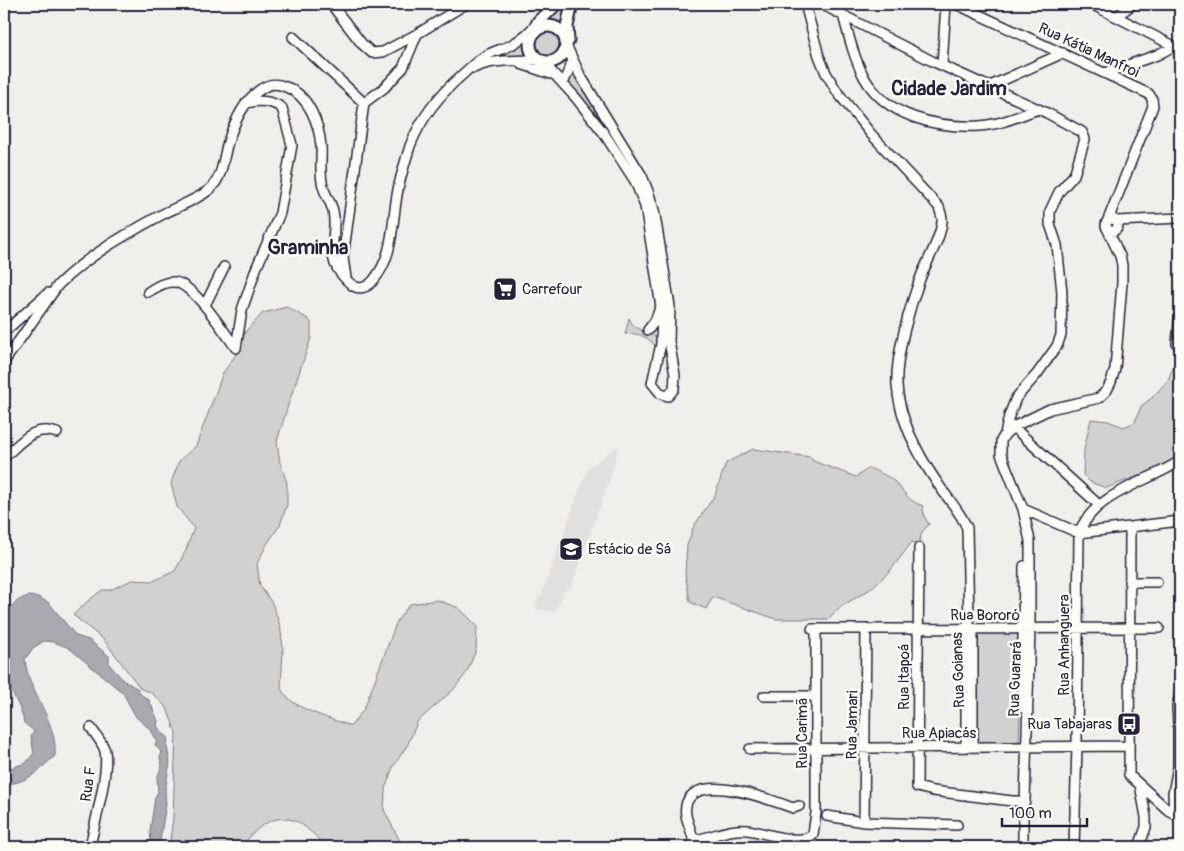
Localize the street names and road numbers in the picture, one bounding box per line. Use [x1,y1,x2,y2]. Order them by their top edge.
street label: Rua Kátia Manfroi [1035,19,1143,82]
street label: Rua Anhanguera [1055,594,1074,696]
street label: Rua Bororó [950,606,1020,625]
street label: Rua Goianas [948,631,969,708]
street label: Rua Guarará [1005,641,1026,717]
street label: Rua Itapoá [895,644,914,710]
street label: Rua Jamari [842,690,863,760]
street label: Rua Carimã [793,697,812,769]
street label: Rua Apiacás [902,724,976,743]
street label: Rua F [77,765,100,803]

